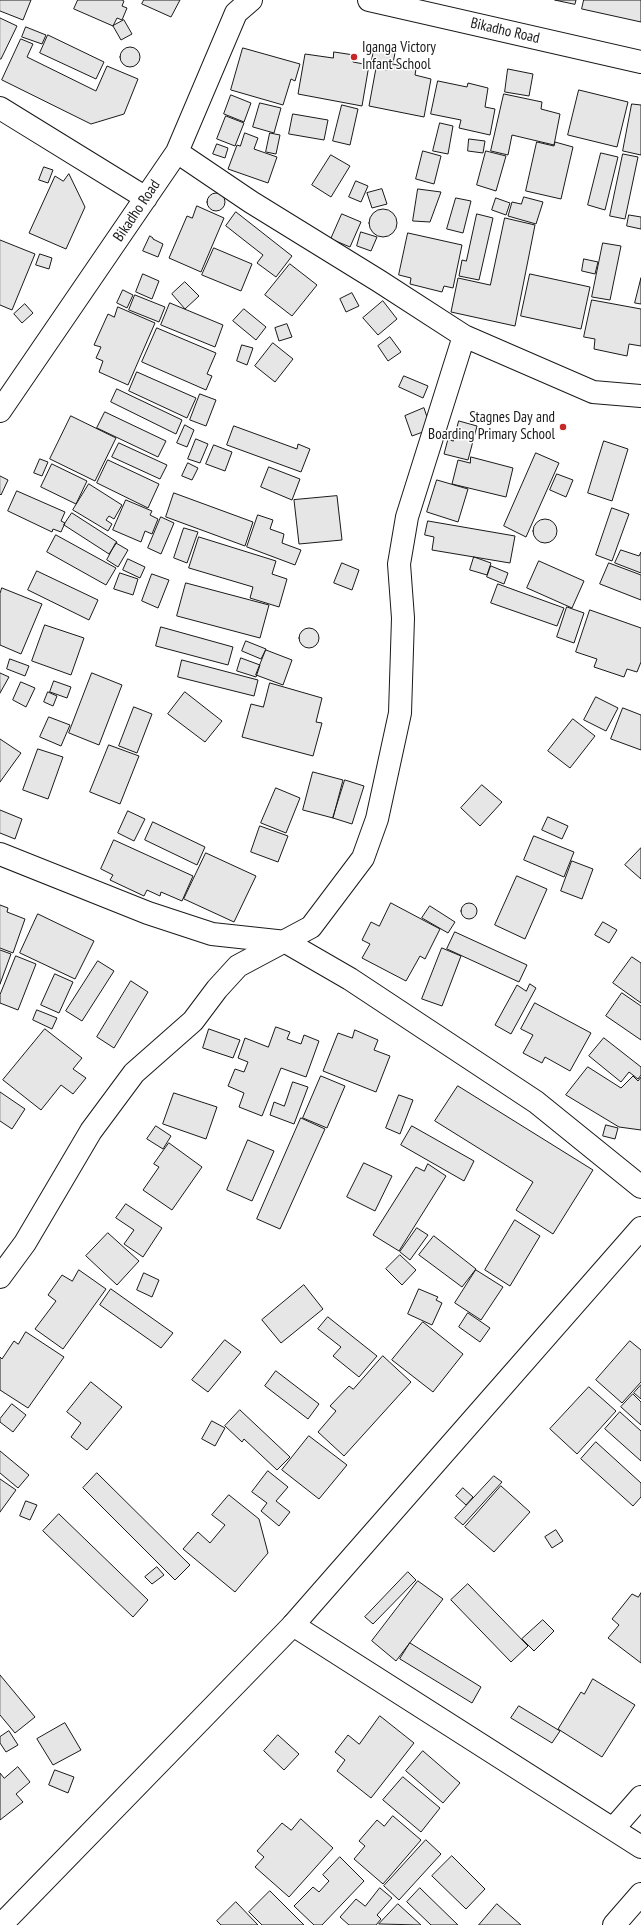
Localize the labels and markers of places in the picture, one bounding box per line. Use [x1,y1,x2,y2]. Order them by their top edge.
place label: Iganga Victory Infant School [362,39,436,74]
marker: Iganga Victory Infant School [349,52,359,62]
place label: Stagnes Day and Boarding Primary School [428,409,555,444]
marker: Stagnes Day and Boarding Primary School [558,422,568,432]

